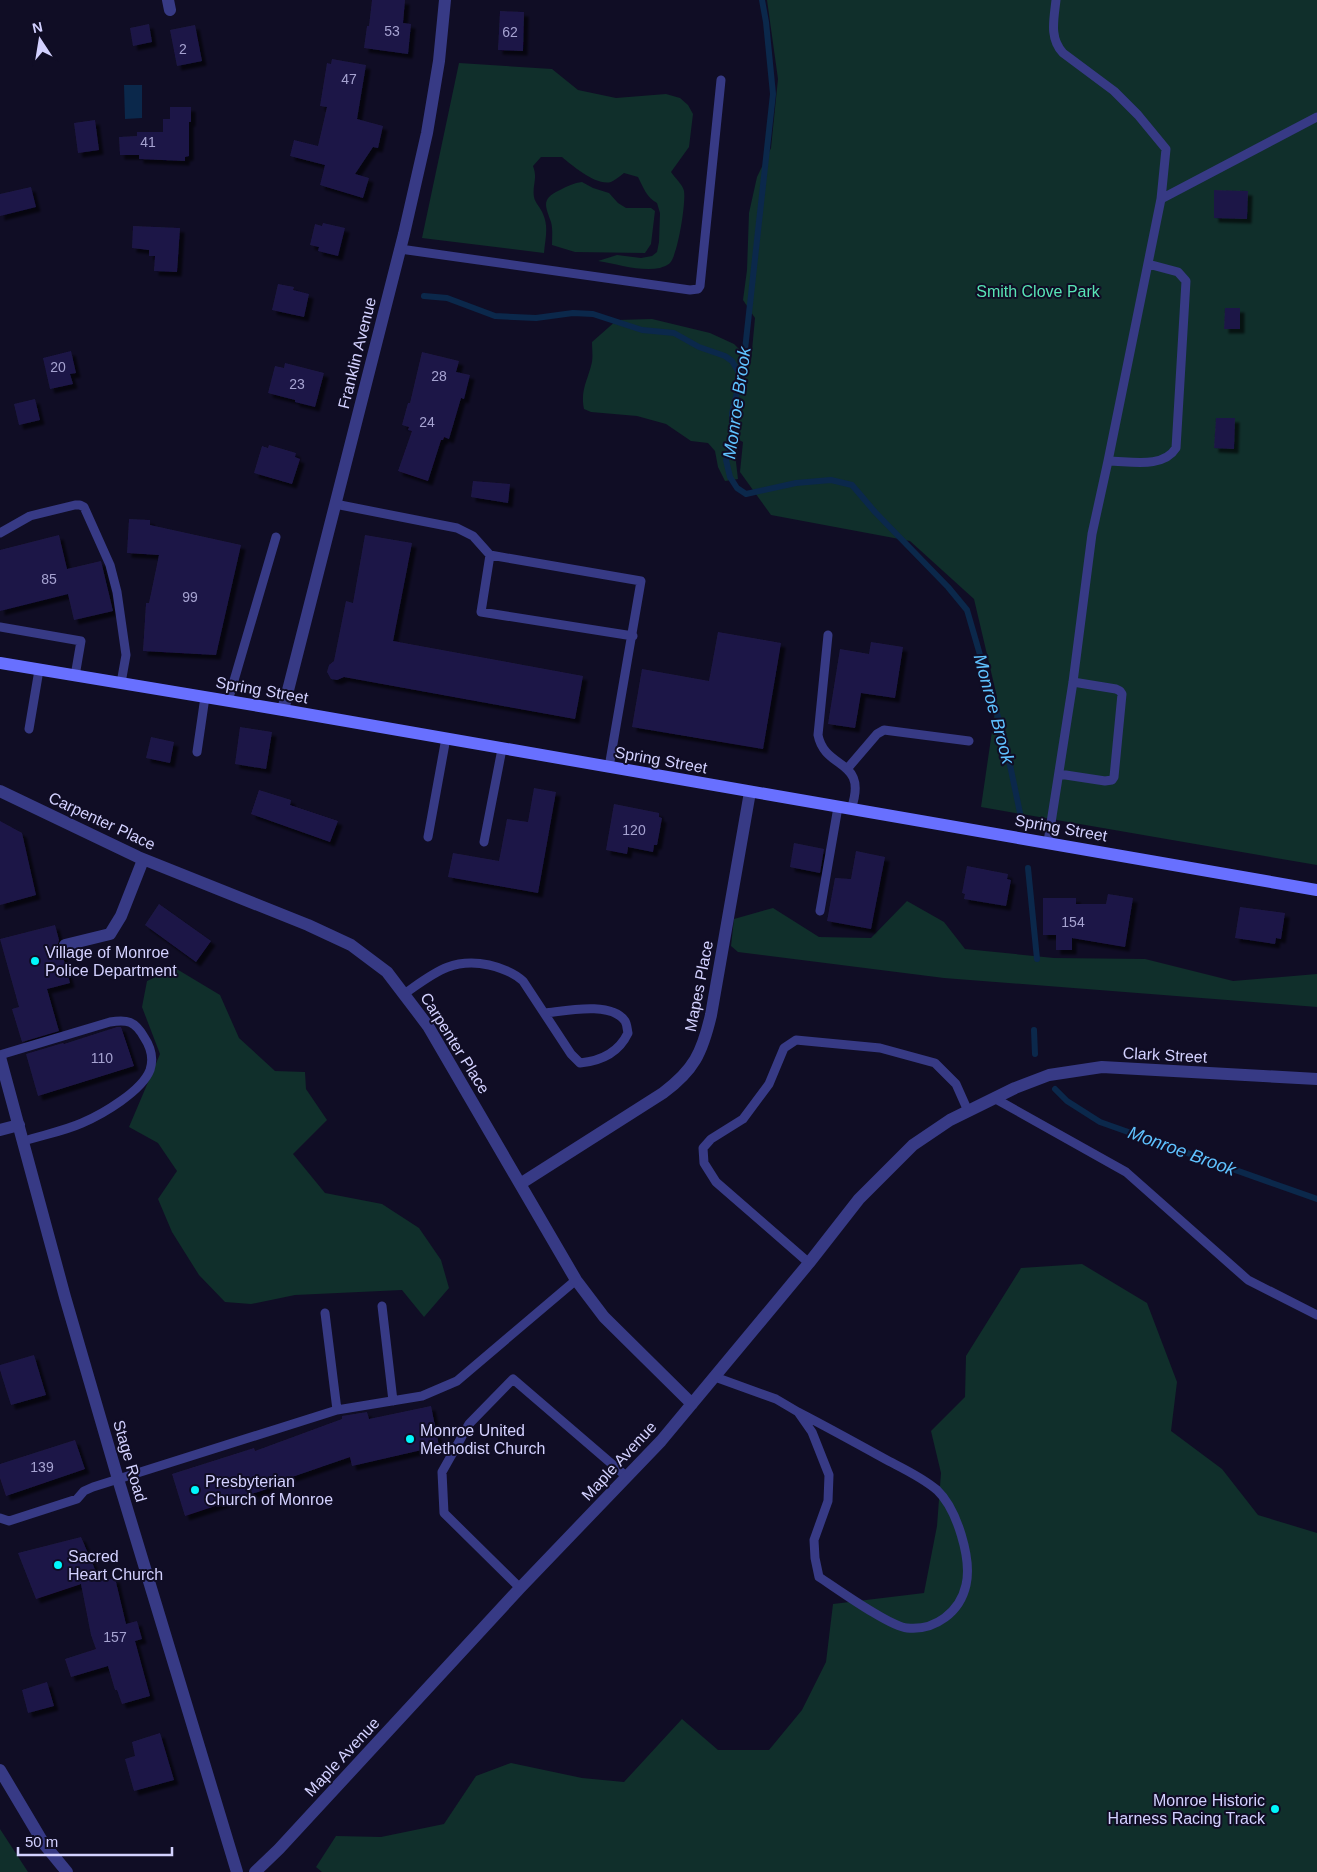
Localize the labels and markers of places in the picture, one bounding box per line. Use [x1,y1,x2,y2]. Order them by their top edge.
place label: Village of Monroe Police Department [45,944,177,979]
marker: Village of Monroe Police Department [29,955,41,967]
place label: Monroe United Methodist Church [420,1422,545,1457]
marker: Monroe United Methodist Church [404,1433,416,1445]
place label: Presbyterian Church of Monroe [205,1473,333,1508]
marker: Presbyterian Church of Monroe [189,1484,201,1496]
place label: Sacred Heart Church [68,1548,163,1583]
marker: Sacred Heart Church [52,1559,64,1571]
place label: Monroe Historic Harness Racing Track [1108,1792,1266,1827]
marker: Monroe Historic Harness Racing Track [1269,1803,1281,1815]

